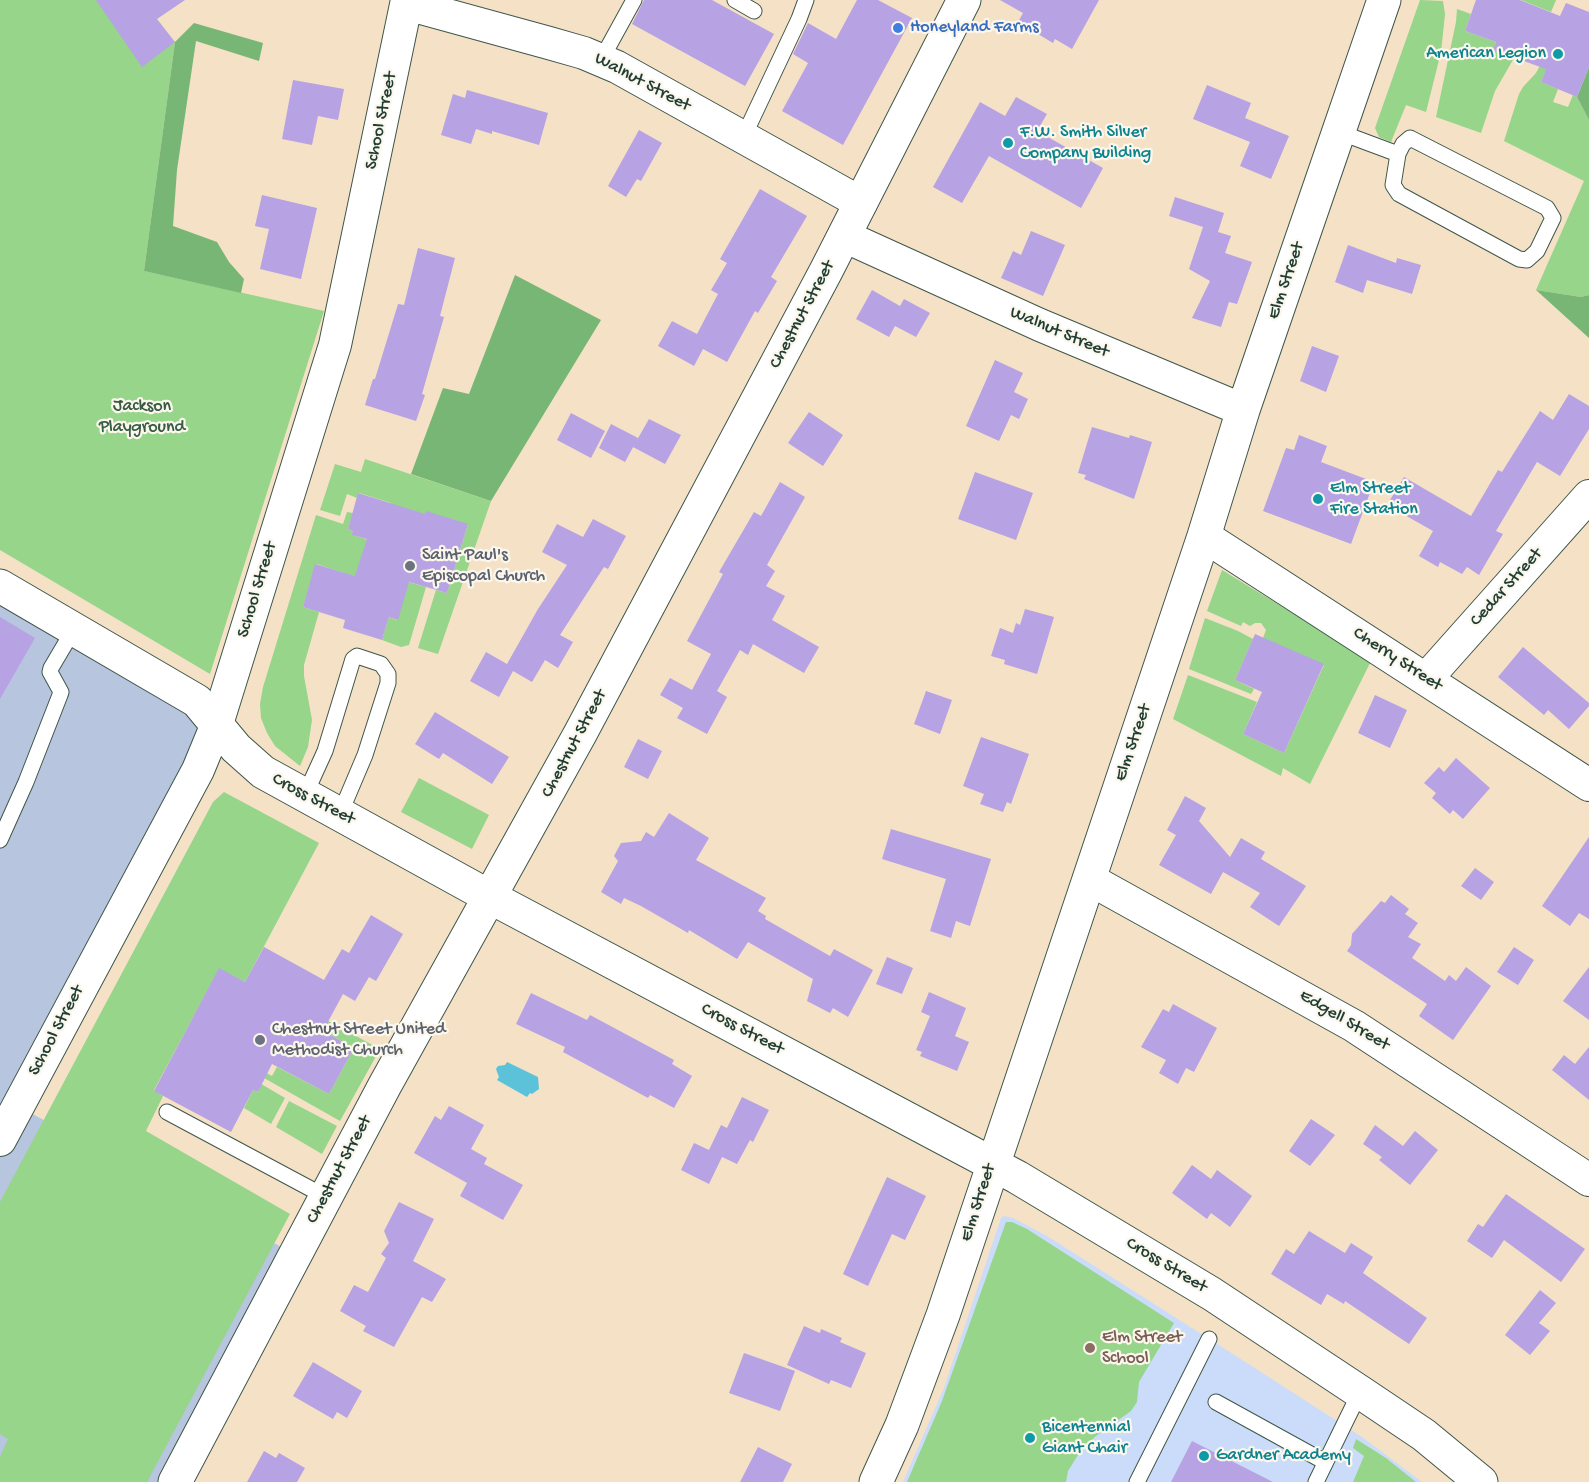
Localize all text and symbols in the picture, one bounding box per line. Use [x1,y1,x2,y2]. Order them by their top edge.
place label: Honeyland Farms [910,17,1039,39]
marker: Honeyland Farms [891,21,905,35]
place label: American Legion [1426,43,1546,65]
marker: American Legion [1551,47,1565,61]
street label: Walnut Street [590,49,694,117]
street label: School Street [361,70,403,172]
place label: F.W. Smith Silver Company Building [1020,122,1151,164]
marker: F.W. Smith Silver Company Building [1001,136,1015,150]
street label: Elm Street [1264,240,1310,322]
street label: Chestnut Street [765,257,841,373]
street label: Walnut Street [1006,302,1112,364]
park label: Jackson Playground [99,396,185,438]
place label: Elm Street Fire Station [1330,478,1418,520]
marker: Elm Street Fire Station [1311,492,1325,506]
street label: School Street [233,539,283,641]
street label: Cedar Street [1466,544,1548,632]
place label: Saint Paul's Episcopal Church [422,545,545,588]
marker: Saint Paul's Episcopal Church [403,559,417,573]
street label: Cherry Street [1348,623,1446,697]
street label: Chestnut Street [537,686,613,802]
street label: Elm Street [1111,702,1157,784]
street label: Cross Street [268,769,358,831]
street label: School Street [24,982,90,1080]
street label: Edgell Street [1295,986,1393,1056]
street label: Cross Street [697,999,787,1061]
place label: Chestnut Street United Methodist Church [272,1019,446,1062]
marker: Chestnut Street United Methodist Church [253,1033,267,1047]
street label: Chestnut Street [302,1112,378,1228]
street label: Elm Street [956,1162,1002,1244]
street label: Cross Street [1121,1233,1211,1299]
place label: Elm Street School [1102,1327,1182,1370]
marker: Elm Street School [1083,1341,1097,1355]
place label: Bicentennial Giant Chair [1042,1417,1131,1460]
marker: Bicentennial Giant Chair [1023,1431,1037,1445]
place label: Gardner Academy [1216,1445,1351,1467]
marker: Gardner Academy [1197,1449,1211,1463]

